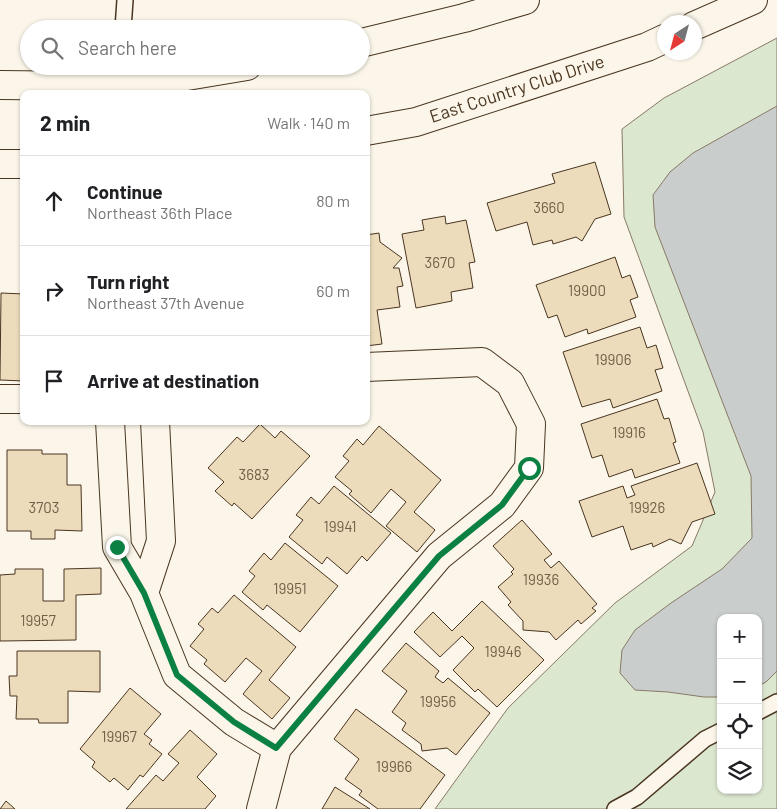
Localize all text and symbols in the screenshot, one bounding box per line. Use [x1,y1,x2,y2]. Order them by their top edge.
north arrow [657,15,702,60]
search box [20,20,370,75]
icon: search [38,34,66,62]
text: Search here [78,36,177,59]
street label: East Country Club Drive [426,49,607,127]
text: 2 min [40,110,90,135]
text: Walk · 140 m [267,113,350,132]
text: Continue [87,180,163,203]
icon: ahead [40,187,68,215]
text: 80 m [316,191,350,210]
house number: 3660 [533,198,565,216]
text: Northeast 36th Place [87,203,233,222]
house number: 3670 [424,253,456,271]
text: Turn right [87,270,169,293]
icon: right [40,277,68,305]
text: 60 m [316,281,350,300]
house number: 19900 [568,281,606,299]
text: Northeast 37th Avenue [87,293,245,312]
house number: 19906 [594,350,632,368]
icon: arrive [40,367,68,395]
text: Arrive at destination [87,369,259,392]
house number: 19916 [612,423,646,441]
route start [518,457,541,480]
house number: 3683 [239,465,270,483]
house number: 3703 [28,498,60,516]
house number: 19926 [629,498,665,516]
house number: 19941 [323,517,357,535]
route end [106,536,129,559]
house number: 19936 [523,570,559,588]
house number: 19951 [273,579,307,597]
house number: 19957 [20,611,56,629]
map controls [717,614,762,794]
button: + [717,614,762,659]
house number: 19946 [485,642,521,660]
button: − [717,659,762,704]
house number: 19956 [420,692,456,710]
button: locate [717,704,762,749]
house number: 19967 [101,727,137,745]
button: layers [717,749,762,794]
house number: 19966 [376,757,412,775]

